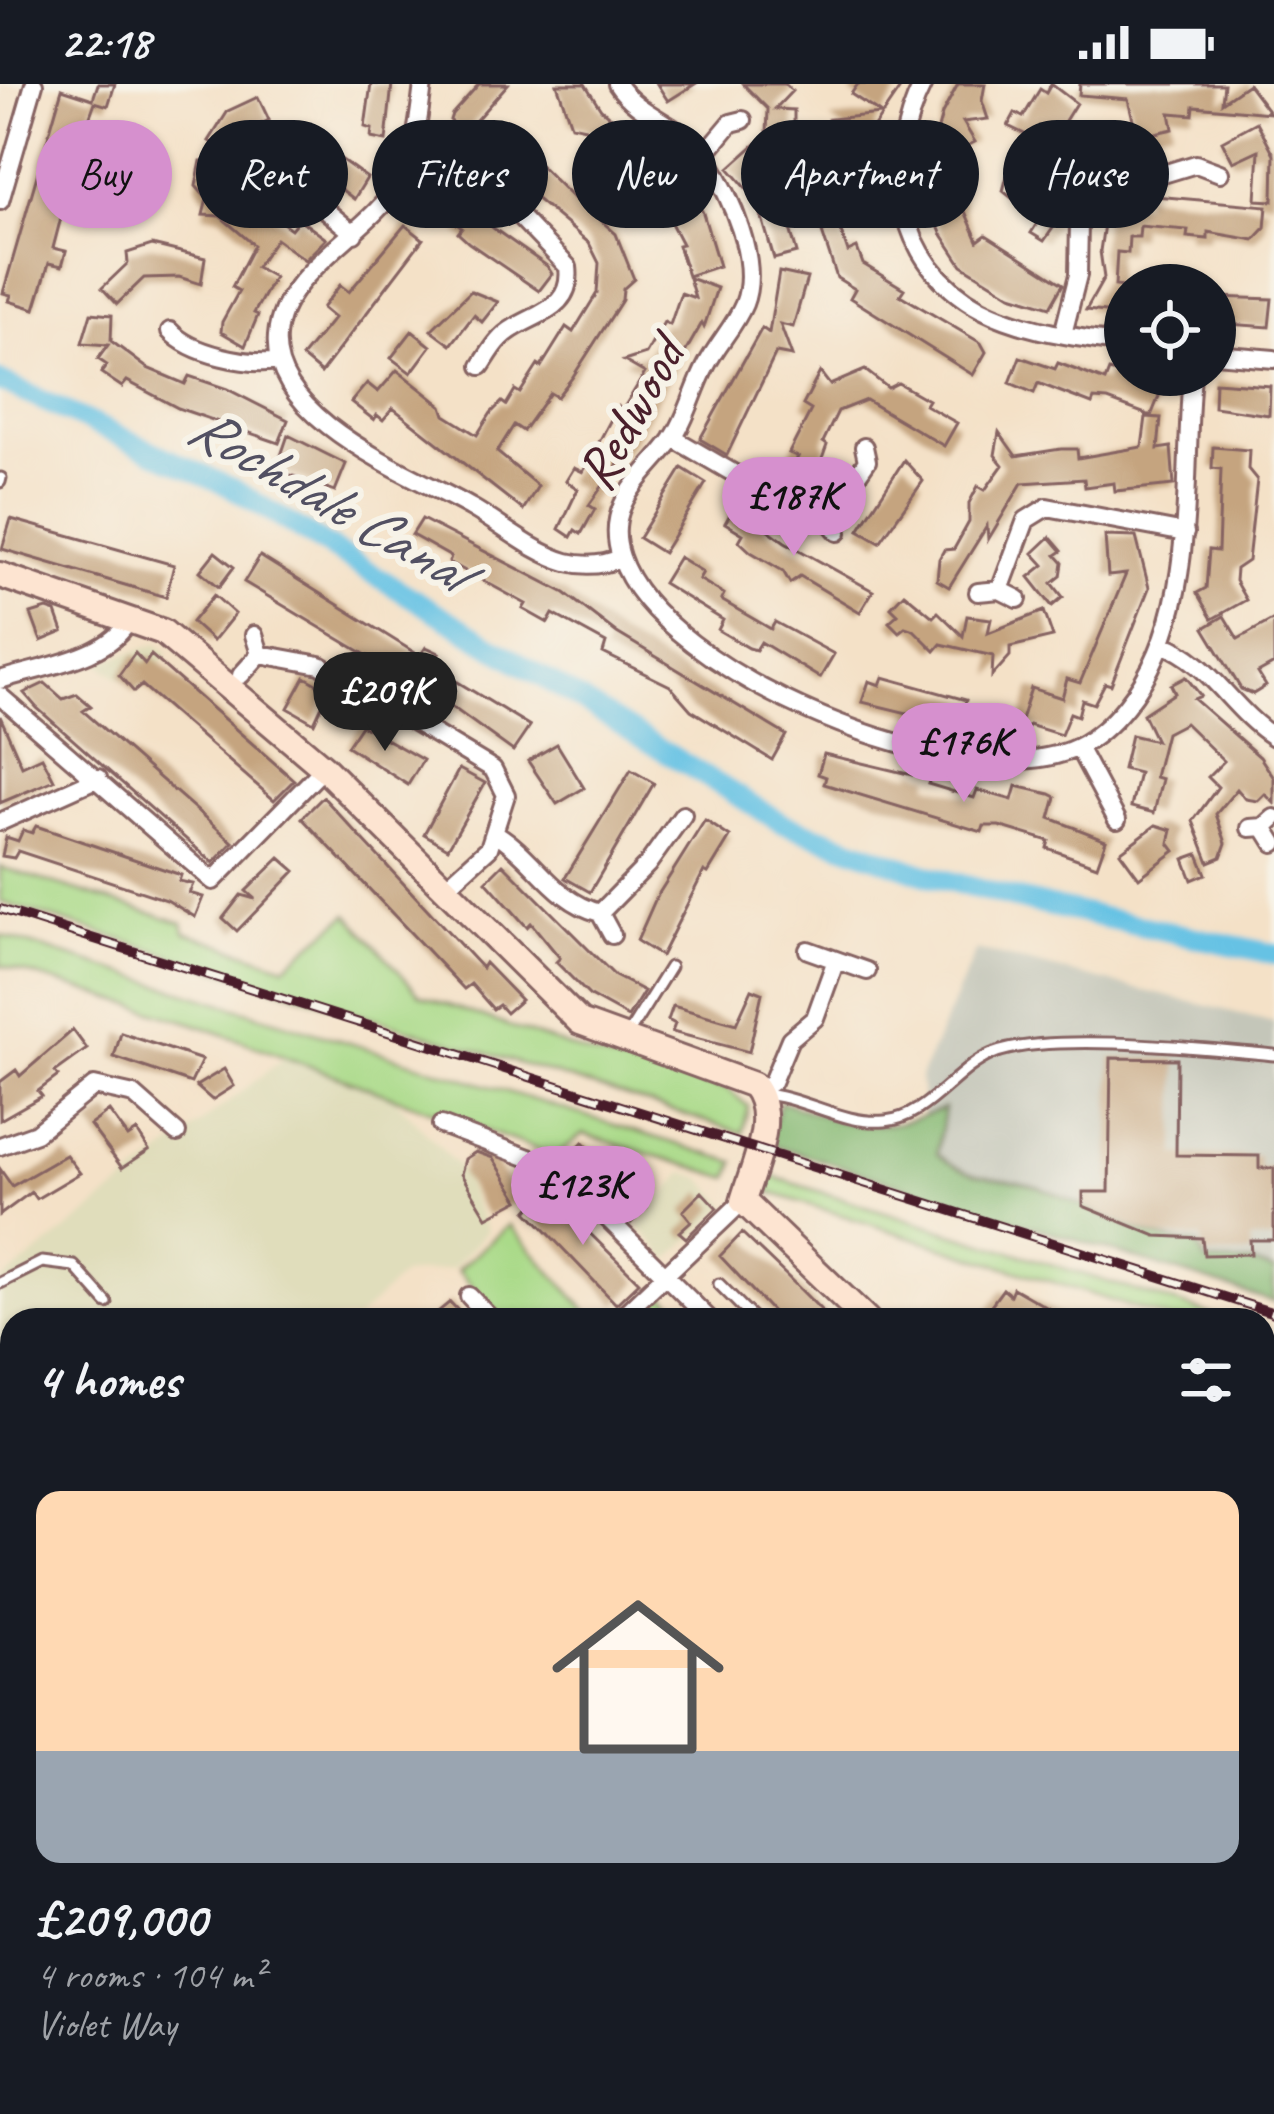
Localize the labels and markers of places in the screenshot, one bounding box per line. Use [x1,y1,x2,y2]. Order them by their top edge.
pin: £187K [710,457,878,559]
pin: £209K [301,652,469,754]
pin: £176K [880,703,1048,805]
pin: £123K [499,1146,667,1248]

